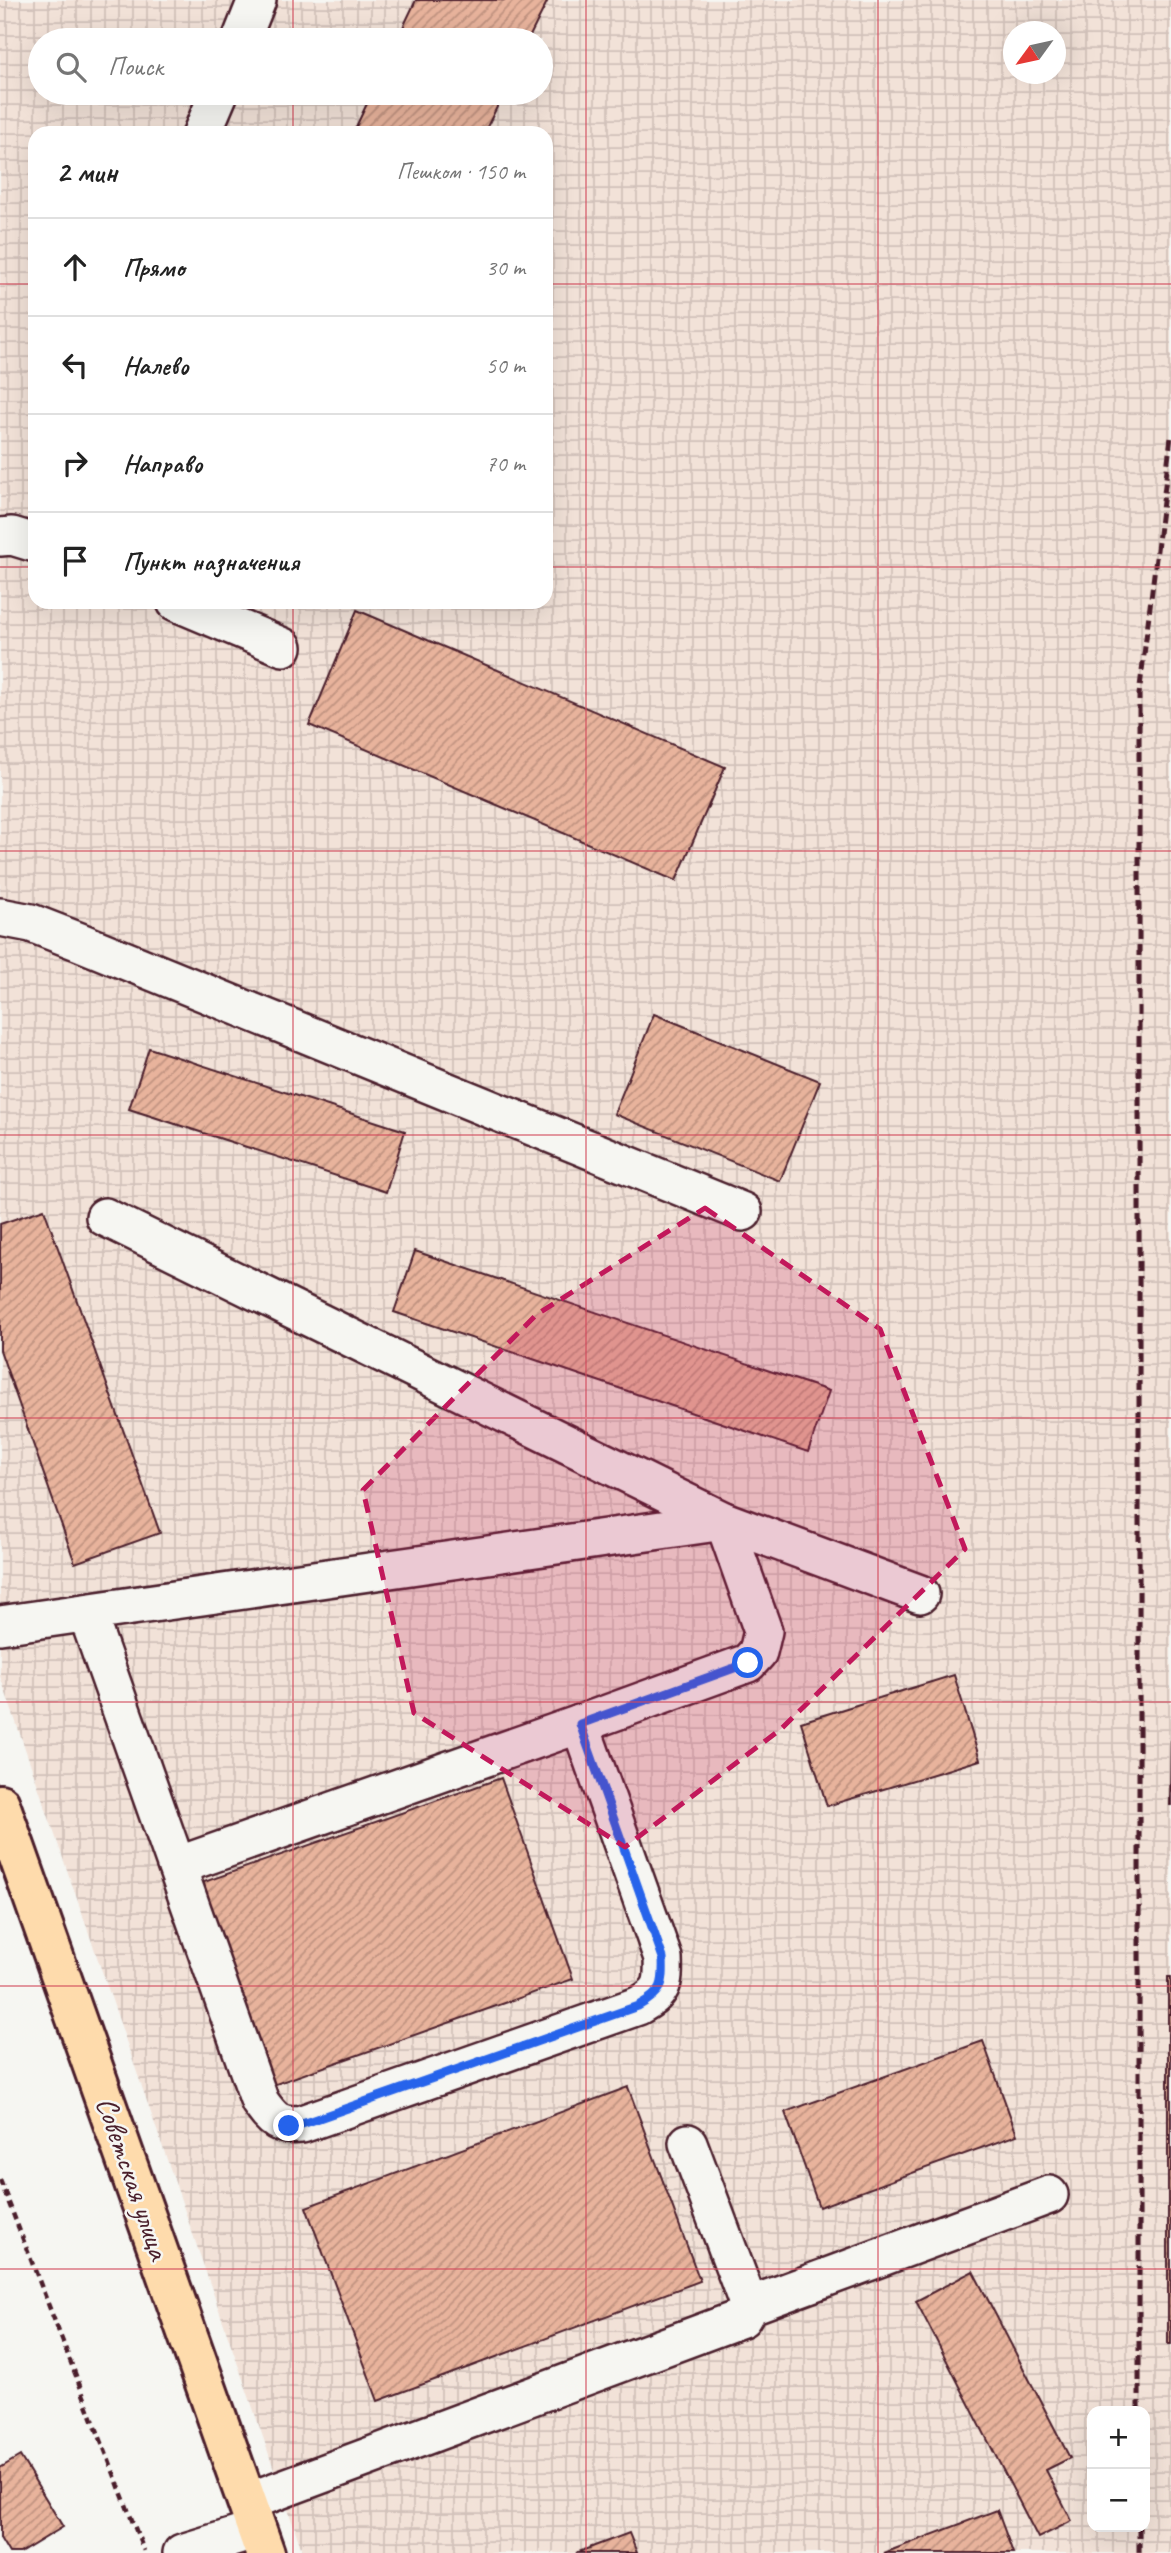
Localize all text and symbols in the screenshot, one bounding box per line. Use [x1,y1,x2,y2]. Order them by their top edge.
north arrow [1003,21,1066,84]
search box [28,28,553,105]
icon: search [52,48,90,86]
text: Поиск [108,50,163,83]
text: 2 мин [56,153,117,191]
text: Пешком · 150 m [397,157,525,186]
icon: ahead [56,248,94,286]
text: Прямо [123,251,185,284]
text: 30 m [486,253,525,282]
icon: left [56,346,94,384]
text: Налево [123,349,189,382]
text: 50 m [486,351,525,380]
icon: right [56,444,94,482]
text: Направо [123,447,202,480]
text: 70 m [486,449,525,478]
icon: arrive [56,542,94,580]
text: Пункт назначения [123,545,299,578]
route start [732,1647,763,1678]
street label: Советская улица [87,2092,179,2266]
route end [273,2110,304,2141]
map controls [1087,2406,1150,2532]
button: + [1087,2406,1150,2469]
button: − [1087,2469,1150,2532]

